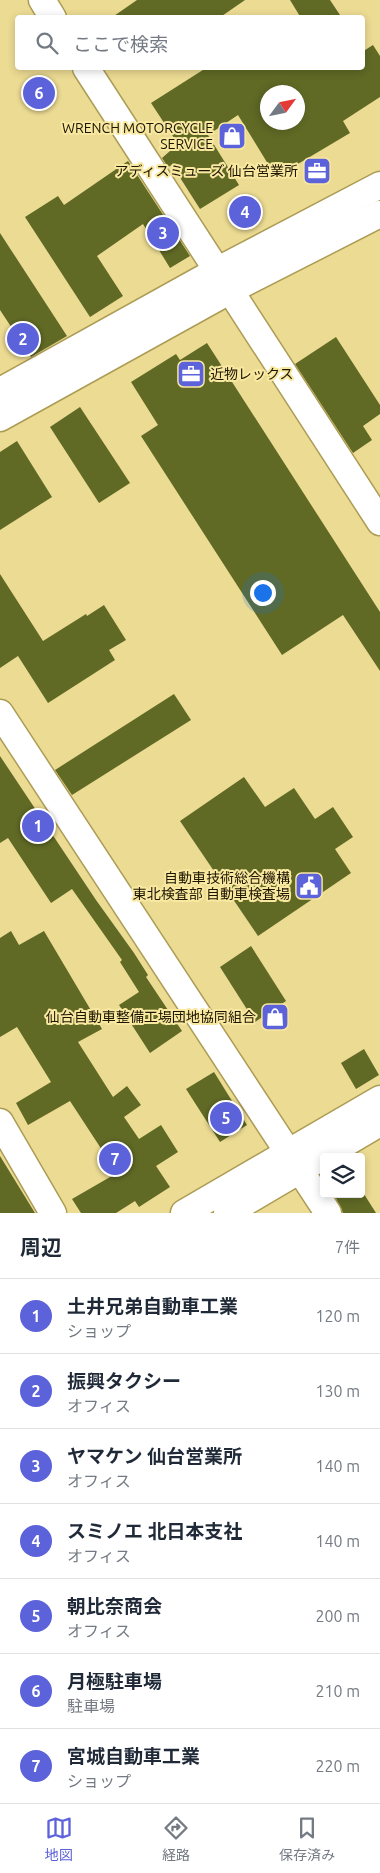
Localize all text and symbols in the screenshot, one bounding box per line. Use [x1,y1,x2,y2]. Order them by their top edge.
search box [15,15,365,70]
icon: search [33,29,61,57]
text: ここで検索 [73,33,168,55]
pin: 6 [23,74,55,112]
north arrow [260,85,305,130]
place label: WRENCH MOTORCYCLE SERVICE [62,120,213,152]
shop icon: WRENCH MOTORCYCLE SERVICE [217,121,247,151]
office icon: アディスミューズ 仙台営業所 [302,156,332,186]
place label: アディスミューズ 仙台営業所 [114,163,298,179]
pin: 4 [229,193,261,231]
pin: 3 [147,214,179,252]
pin: 2 [7,320,39,358]
office icon: 近物レックス [176,359,206,389]
place label: 近物レックス [210,366,294,382]
your location [250,580,276,606]
pin: 1 [22,807,54,845]
place label: 自動車技術総合機構 東北検査部 自動車検査場 [133,870,290,902]
public building icon: 自動車技術総合機構 東北検査部 自動車検査場 [294,871,324,901]
shop icon: 仙台自動車整備工場団地協同組合 [260,1002,290,1032]
place label: 仙台自動車整備工場団地協同組合 [46,1009,256,1025]
pin: 5 [210,1099,242,1137]
pin: 7 [99,1140,131,1178]
map controls [320,1153,365,1198]
button: layers [320,1153,365,1198]
text: 周辺 [20,1235,62,1259]
text: 7件 [335,1238,360,1256]
text: 土井兄弟自動車工業 [67,1295,238,1317]
text: 1 [31,1307,41,1325]
text: 120 m [315,1307,360,1325]
text: ショップ [67,1322,131,1340]
text: 振興タクシー [67,1370,181,1392]
text: 2 [31,1382,41,1400]
text: 130 m [315,1382,360,1400]
text: オフィス [67,1397,131,1415]
text: ヤマケン 仙台営業所 [67,1445,242,1467]
text: 3 [31,1457,41,1475]
text: 140 m [315,1457,360,1475]
text: オフィス [67,1472,131,1490]
text: スミノエ 北日本支社 [67,1520,243,1542]
text: 4 [31,1532,41,1550]
text: 140 m [315,1532,360,1550]
text: オフィス [67,1547,131,1565]
text: 朝比奈商会 [67,1595,162,1617]
text: 5 [31,1607,41,1625]
text: 200 m [315,1607,360,1625]
text: オフィス [67,1622,131,1640]
text: 月極駐車場 [67,1670,162,1692]
text: 6 [31,1682,41,1700]
text: 210 m [315,1682,360,1700]
text: 駐車場 [67,1697,115,1715]
text: 宮城自動車工業 [67,1745,200,1767]
text: 7 [31,1757,41,1775]
text: 220 m [315,1757,360,1775]
text: ショップ [67,1772,131,1790]
tab: 地図 [45,1814,73,1864]
tab: 経路 [162,1814,190,1864]
tab: 保存済み [279,1814,335,1864]

